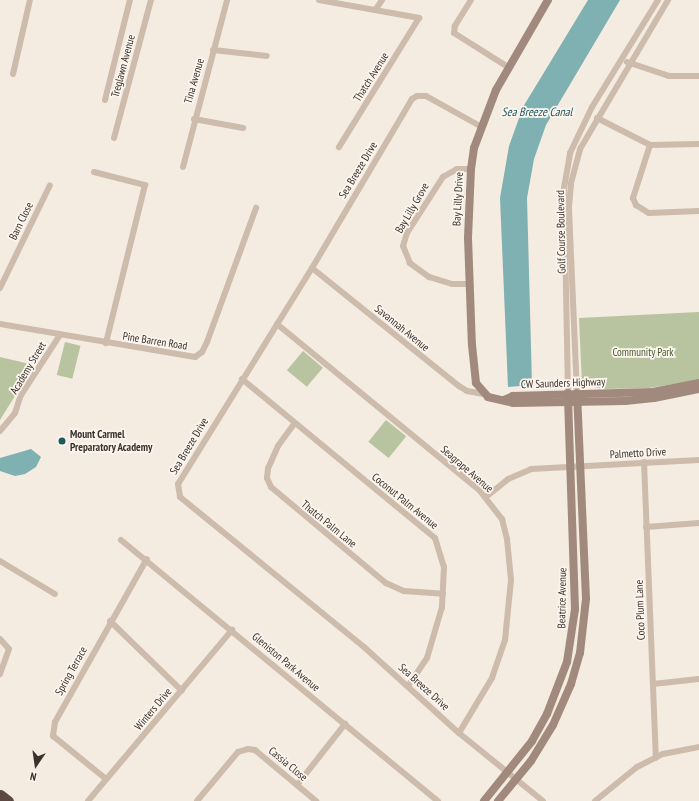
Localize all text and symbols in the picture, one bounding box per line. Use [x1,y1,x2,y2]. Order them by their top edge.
street label: Treglawn Avenue [108,33,138,99]
street label: Thatch Avenue [351,50,391,104]
street label: Tina Avenue [181,57,207,105]
water label: Sea Breeze Canal [502,105,572,119]
street label: Sea Breeze Drive [336,139,380,201]
street label: Bay Lilly Drive [450,171,466,227]
street label: Bay Lilly Grove [392,180,432,236]
street label: Golf Course Boulevard [554,190,568,274]
street label: Barn Close [6,200,36,242]
street label: Savannah Avenue [372,302,432,354]
street label: Pine Barren Road [122,329,188,353]
street label: Academy Street [7,339,49,397]
park label: Community Park [612,345,674,359]
street label: CW Saunders Highway [520,375,606,391]
street label: Sea Breeze Drive [167,415,211,477]
place label: Mount Carmel Preparatory Academy [70,428,153,454]
marker: Mount Carmel Preparatory Academy [57,436,67,446]
street label: Seagrape Avenue [438,443,496,495]
street label: Palmetto Drive [610,445,666,461]
street label: Coconut Palm Avenue [369,470,441,532]
street label: Thatch Palm Lane [299,498,359,550]
street label: Beatrice Avenue [555,567,569,629]
street label: Coco Plum Lane [632,580,648,640]
street label: Gleniston Park Avenue [249,630,323,694]
street label: Spring Terrace [52,644,90,698]
street label: Sea Breeze Drive [396,661,452,713]
street label: Winters Drive [132,685,174,733]
street label: Cassia Close [266,744,310,784]
north arrow [16,745,56,785]
text: N [29,769,38,784]

